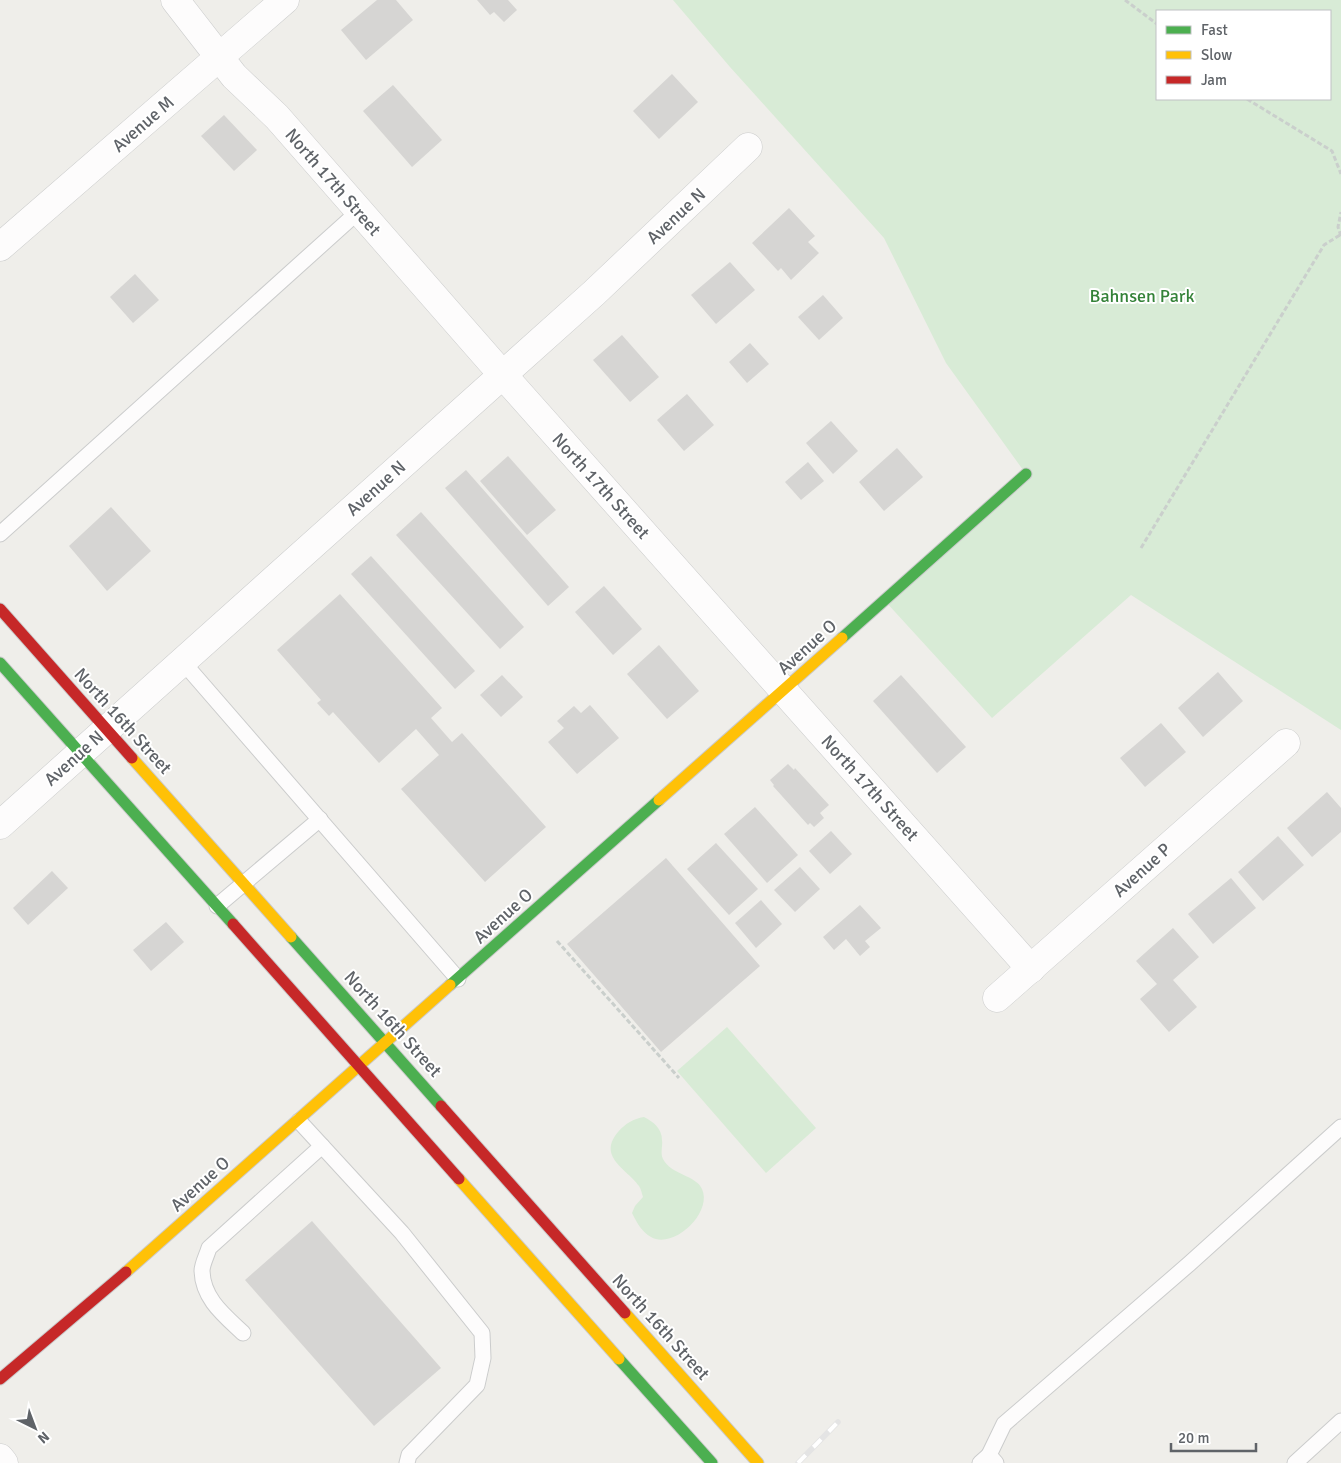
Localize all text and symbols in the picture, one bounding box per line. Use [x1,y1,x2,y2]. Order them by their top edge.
legend [1156,10,1331,100]
text: Fast [1201,21,1228,39]
text: Slow [1201,46,1232,64]
text: Jam [1201,71,1227,89]
street label: Avenue M [108,91,178,157]
street label: North 17th Street [280,124,386,240]
street label: Avenue N [642,183,710,249]
park label: Bahnsen Park [1090,285,1194,307]
street label: North 17th Street [548,428,654,544]
street label: Avenue N [342,456,410,520]
street label: Avenue O [773,615,841,679]
street label: North 16th Street [70,663,176,779]
street label: Avenue N [40,726,108,790]
street label: North 17th Street [817,730,923,846]
street label: Avenue P [1108,838,1176,902]
street label: Avenue O [469,884,537,948]
street label: North 16th Street [340,966,446,1082]
street label: Avenue O [166,1152,234,1216]
street label: North 16th Street [608,1269,714,1385]
north arrow [10,1403,60,1453]
scale bar [1171,1420,1256,1452]
text: N [34,1428,53,1447]
text: 20 m [1178,1429,1209,1447]

